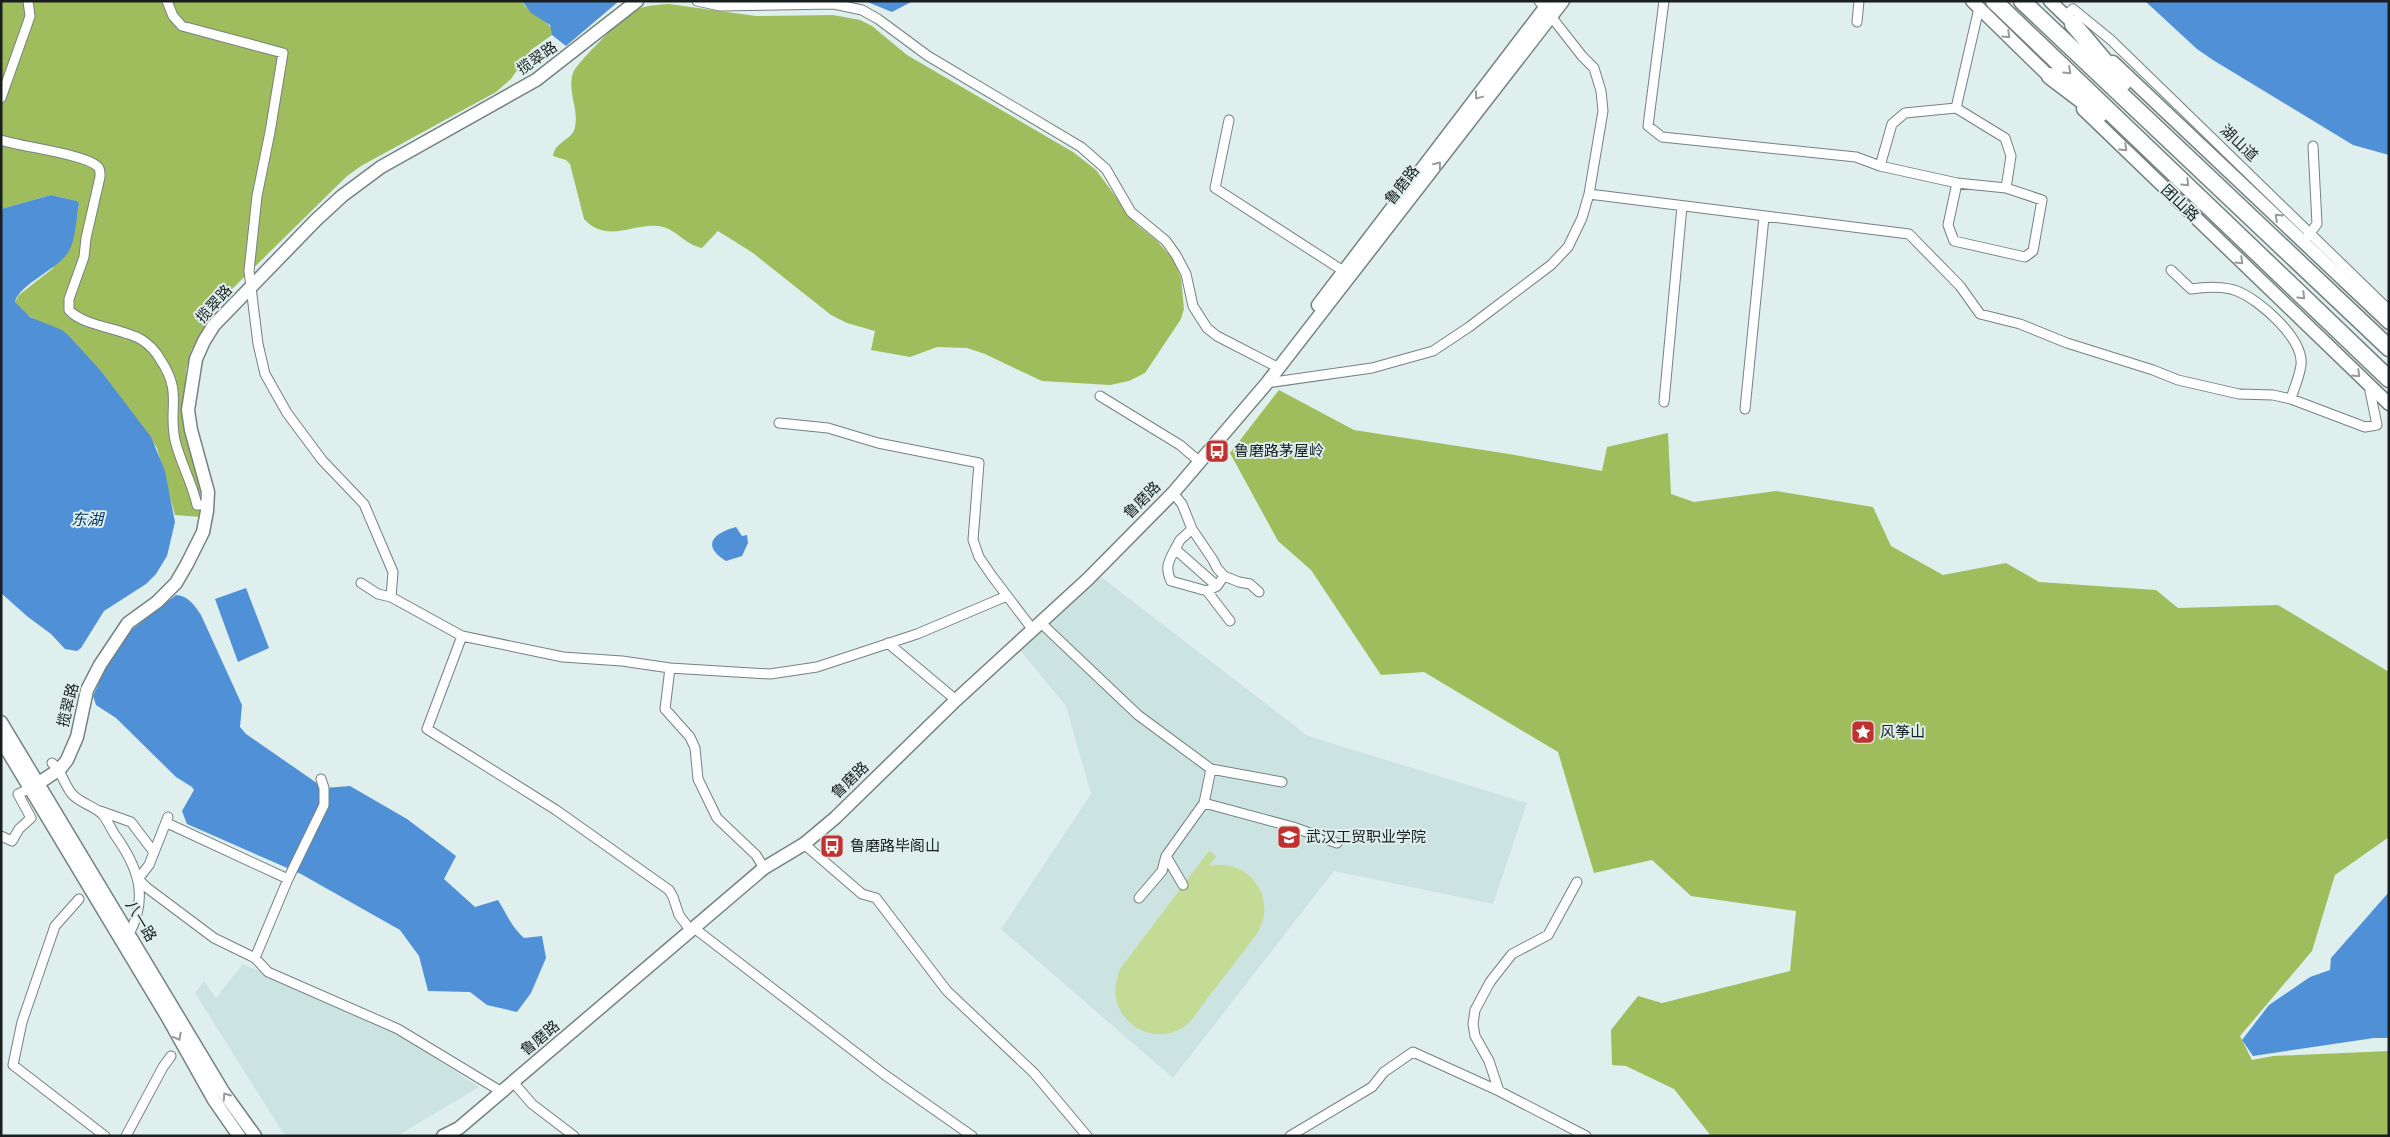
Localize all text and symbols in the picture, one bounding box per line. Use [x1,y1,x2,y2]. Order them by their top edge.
one-way arrow [2001,29,2010,38]
street label: 揽翠路 [513,37,561,79]
one-way arrow [2062,65,2071,74]
one-way arrow [1475,90,1484,100]
street label: 湖山道 [2216,120,2262,166]
one-way arrow [2118,142,2127,151]
street label: 鲁磨路 [1380,161,1424,209]
one-way arrow [1432,161,1441,171]
one-way arrow [2180,177,2189,186]
street label: 团山路 [2157,180,2203,226]
one-way arrow [2275,214,2284,223]
one-way arrow [2235,255,2244,264]
street label: 揽翠路 [192,281,236,327]
one-way arrow [2297,290,2306,299]
one-way arrow [2351,368,2360,377]
bus stop icon: 鲁磨路茅屋岭 [1204,438,1230,464]
place label: 鲁磨路茅屋岭 [1234,441,1324,461]
street label: 鲁磨路 [1119,477,1165,523]
water label: 东湖 [71,509,106,530]
street label: 揽翠路 [53,681,83,729]
place icon: 风筝山 [1850,719,1876,745]
place label: 风筝山 [1880,722,1925,742]
street label: 鲁磨路 [827,757,873,803]
school or university icon: 武汉工贸职业学院 [1276,824,1302,850]
place label: 武汉工贸职业学院 [1306,827,1426,847]
bus stop icon: 鲁磨路毕阁山 [819,833,845,859]
place label: 鲁磨路毕阁山 [850,836,940,856]
street label: 八一路 [121,897,161,945]
street label: 鲁磨路 [516,1016,564,1060]
one-way arrow [172,1032,182,1041]
one-way arrow [223,1092,232,1102]

